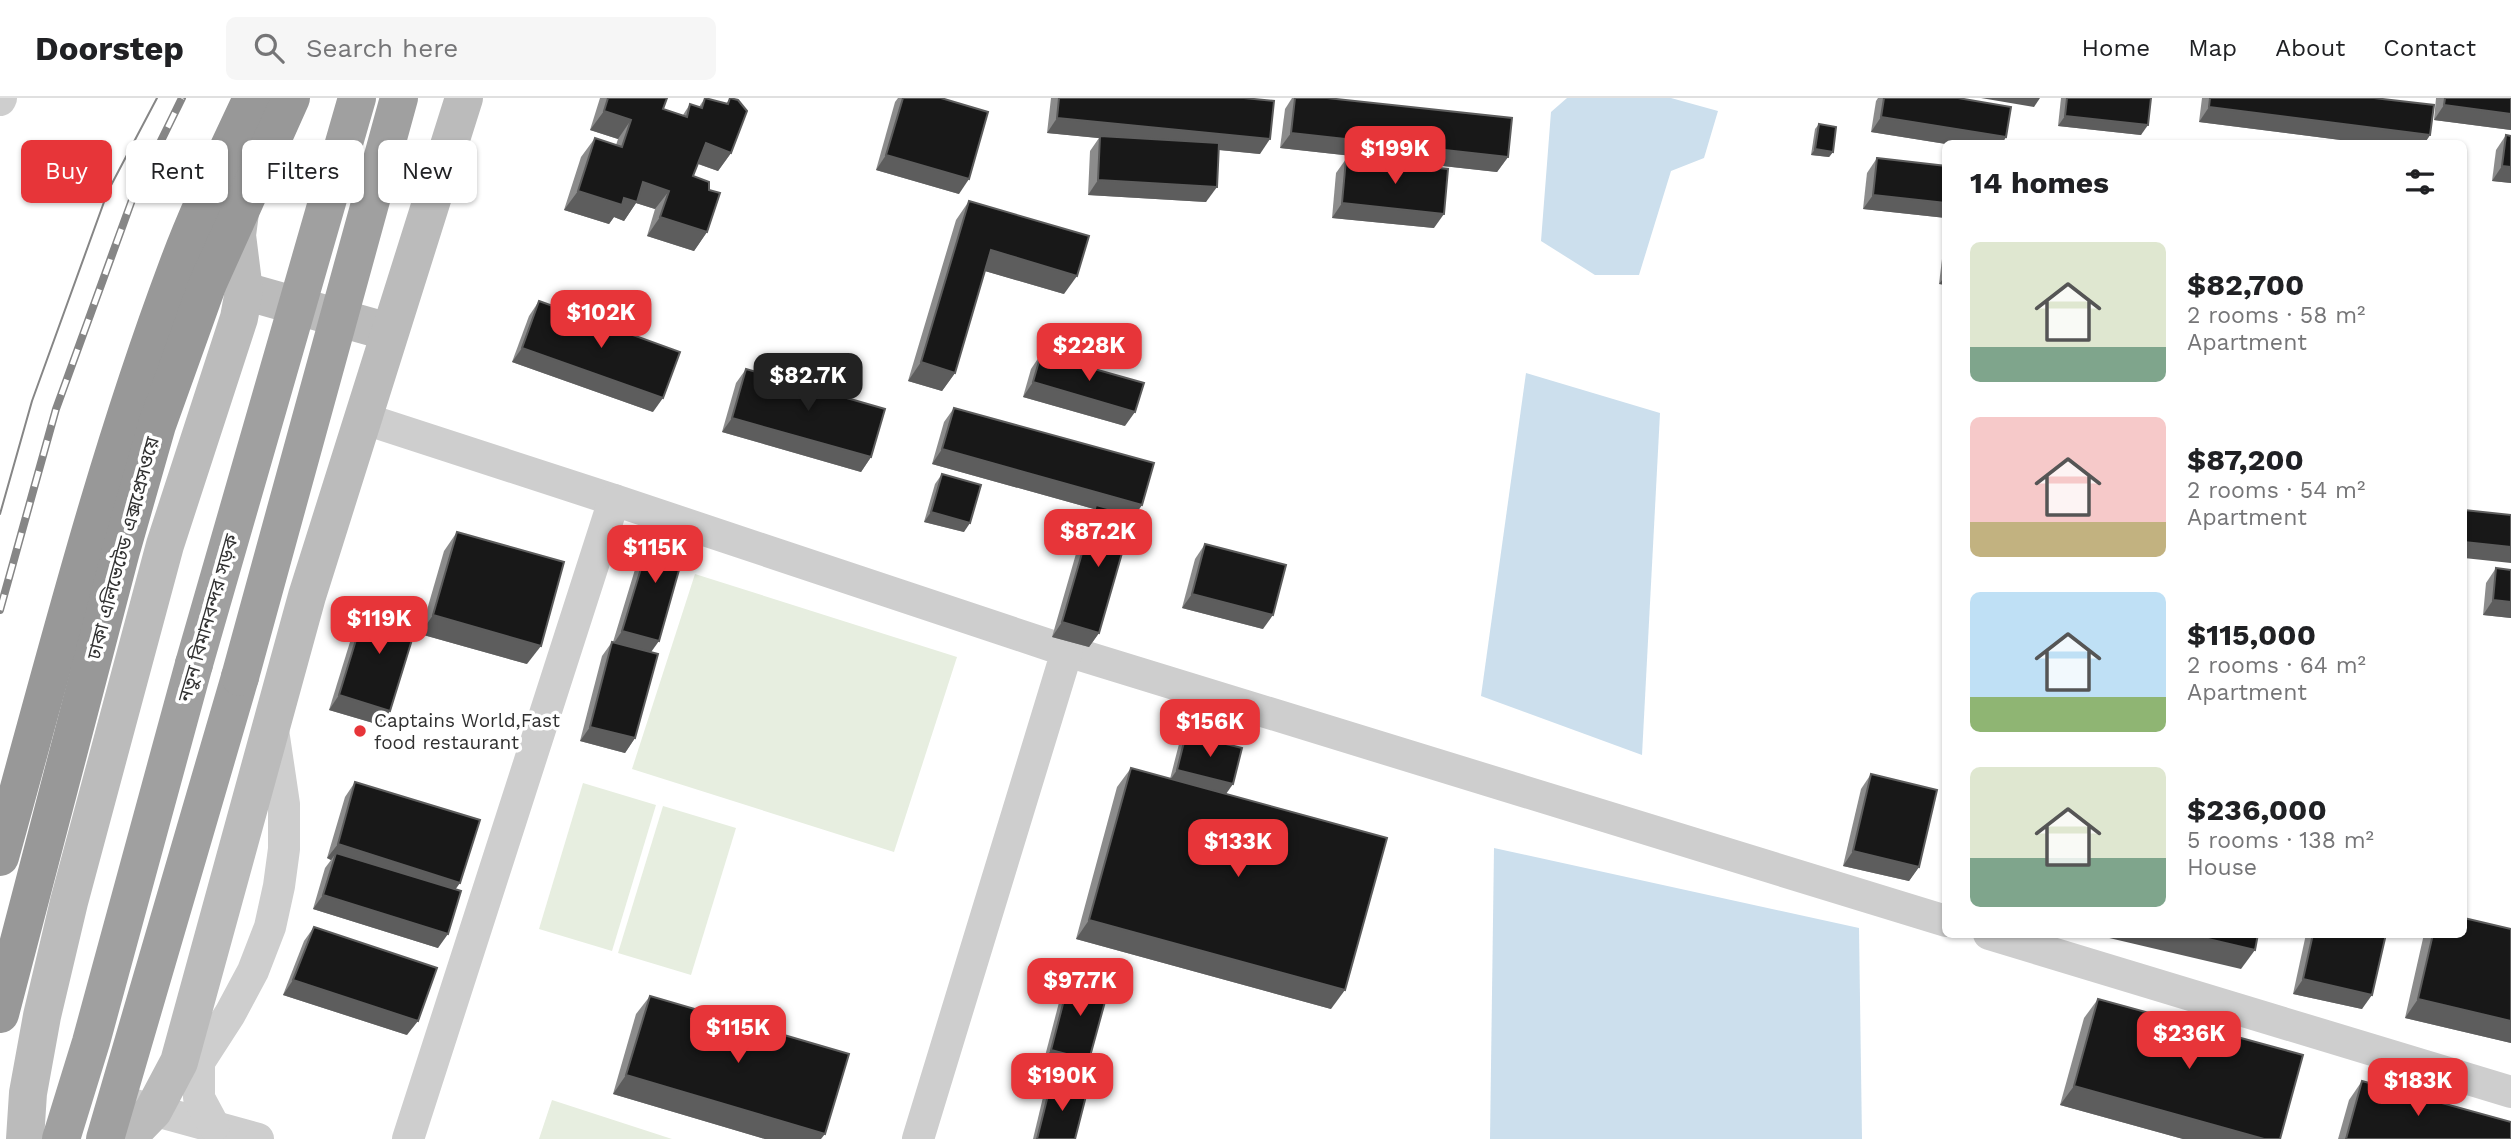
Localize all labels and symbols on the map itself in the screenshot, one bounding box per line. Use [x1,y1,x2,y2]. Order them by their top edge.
pin: $199K [1346,126,1444,186]
pin: $102K [552,290,650,350]
pin: $228K [1040,324,1138,383]
pin: $82.7K [751,354,865,413]
street label: ঢাকা এলিভেটেড এক্সপ্রেসওয়ে [82,433,164,663]
pin: $87.2K [1041,510,1155,569]
pin: $115K [606,526,704,585]
street label: নতুন বিমানবন্দর সড়ক [173,531,243,705]
pin: $119K [330,596,428,656]
pin: $156K [1161,700,1259,759]
place label: Captains World,Fast food restaurant [374,709,560,754]
marker: Captains World,Fast food restaurant [352,723,368,739]
pin: $133K [1189,820,1287,879]
pin: $97.7K [1023,958,1137,1018]
pin: $115K [689,1006,787,1065]
pin: $236K [2140,1012,2238,1071]
pin: $190K [1013,1054,1111,1113]
pin: $183K [2369,1058,2467,1118]

